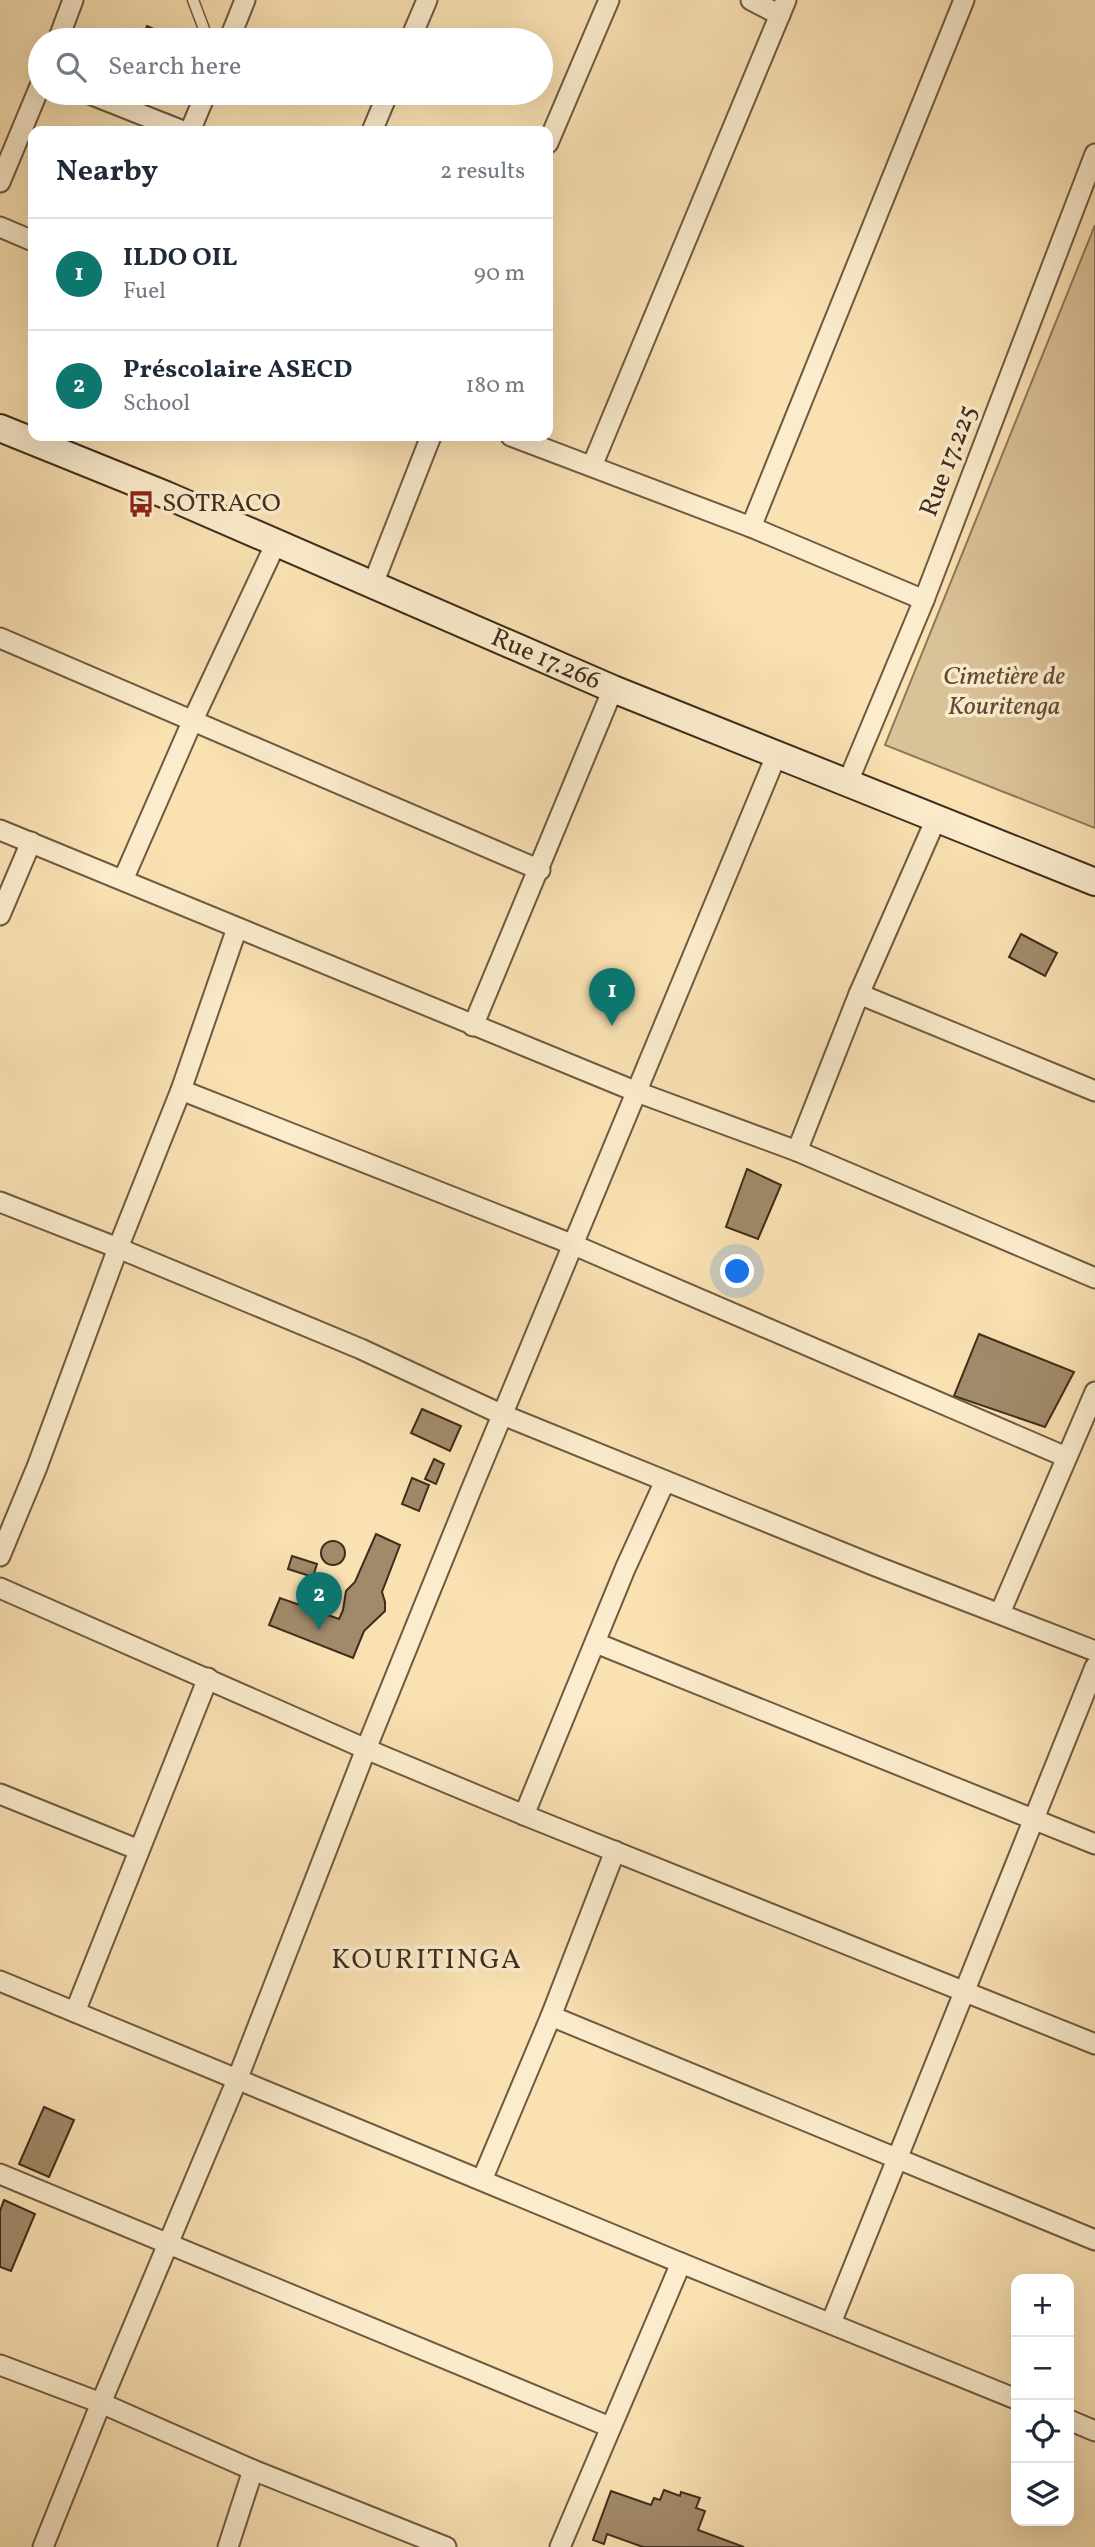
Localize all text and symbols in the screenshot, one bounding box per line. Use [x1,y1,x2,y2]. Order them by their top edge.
search box [28,28,553,105]
icon: search [52,48,90,86]
text: Search here [108,49,241,85]
text: Nearby [56,151,158,193]
text: 2 results [440,156,525,188]
text: ILDO OIL [123,240,237,276]
text: 1 [74,258,84,290]
text: 90 m [474,258,525,290]
text: Fuel [123,276,166,308]
text: Préscolaire ASECD [123,352,352,388]
text: 2 [73,370,85,402]
text: 180 m [466,370,525,402]
text: School [123,388,190,420]
street label: Rue 17.225 [911,400,987,522]
place label: SOTRACO [162,486,281,522]
bus stop icon: SOTRACO [126,489,156,519]
street label: Rue 17.266 [485,620,606,700]
park label: Cimetière de Kouritenga [943,659,1065,725]
pin: 1 [589,968,635,1026]
your location [720,1254,754,1288]
pin: 2 [296,1572,342,1630]
district label: KOURITINGA [331,1941,523,1980]
map controls [1011,2274,1074,2526]
button: + [1011,2274,1074,2337]
button: − [1011,2337,1074,2400]
button: locate [1011,2400,1074,2463]
button: layers [1011,2463,1074,2526]

